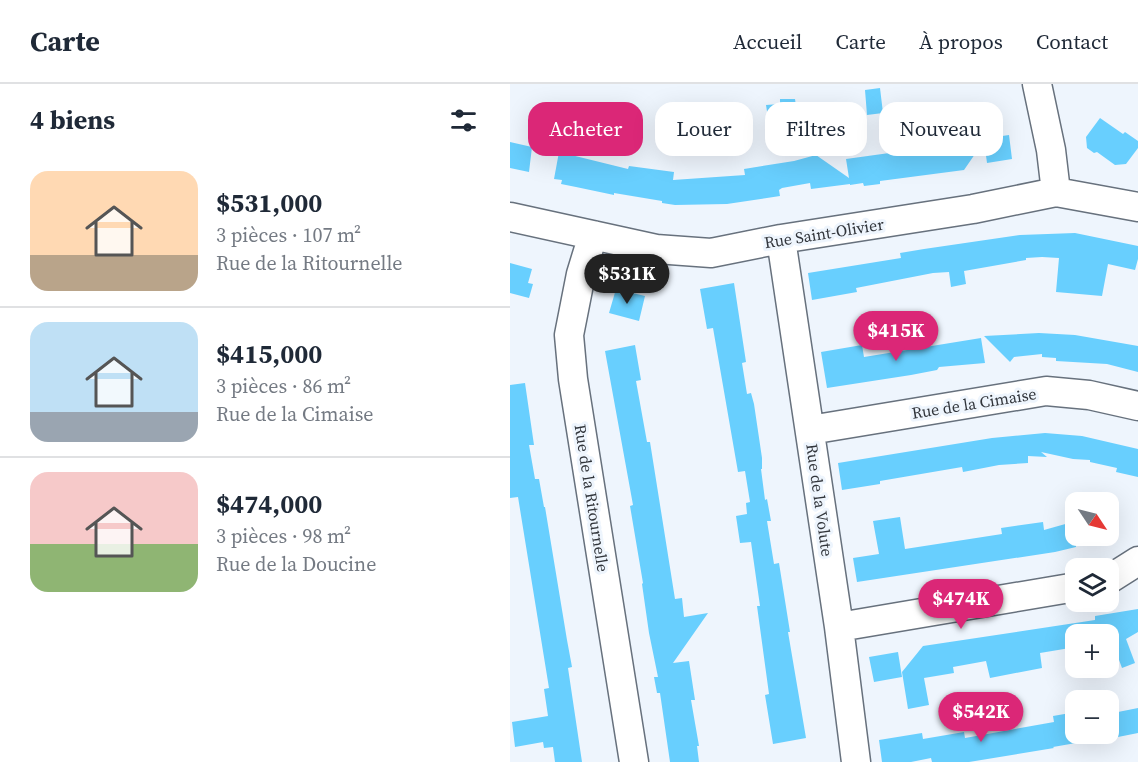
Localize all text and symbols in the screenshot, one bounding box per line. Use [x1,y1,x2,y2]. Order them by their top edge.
text: Carte [30,22,100,60]
text: Accueil [733,27,802,56]
text: Carte [835,27,886,56]
text: À propos [919,27,1003,56]
text: Contact [1036,27,1108,56]
text: 4 biens [30,102,115,138]
chip: Acheter [528,102,643,156]
chip: Louer [655,102,753,156]
chip: Filtres [765,102,867,156]
chip: Nouveau [879,102,1003,156]
icon: filters [447,104,480,137]
text: $531,000 [216,185,322,221]
icon: home [78,195,150,267]
street label: Rue Saint-Olivier [763,213,886,253]
text: 3 pièces · 107 m² [216,221,361,249]
text: Rue de la Ritournelle [216,249,403,277]
pin: $531K [585,254,669,305]
text: $531K [598,259,656,287]
pin: $415K [854,311,938,362]
text: $415K [867,316,925,344]
text: $415,000 [216,336,322,372]
icon: home [78,346,150,418]
text: 3 pièces · 86 m² [216,372,351,400]
street label: Rue de la Cimaise [910,382,1038,424]
text: Rue de la Cimaise [216,400,374,428]
street label: Rue de la Ritournelle [569,423,615,573]
street label: Rue de la Volute [801,442,839,558]
text: $474,000 [216,486,322,522]
north arrow [1065,492,1119,546]
map controls [1065,492,1119,744]
icon: home [78,496,150,568]
text: 3 pièces · 98 m² [216,522,351,550]
text: Rue de la Doucine [216,550,376,578]
button: layers [1065,558,1119,612]
pin: $474K [919,579,1003,630]
text: $474K [932,584,990,612]
button: + [1065,624,1119,678]
button: − [1065,690,1119,744]
pin: $542K [939,692,1023,743]
text: $542K [952,697,1010,725]

